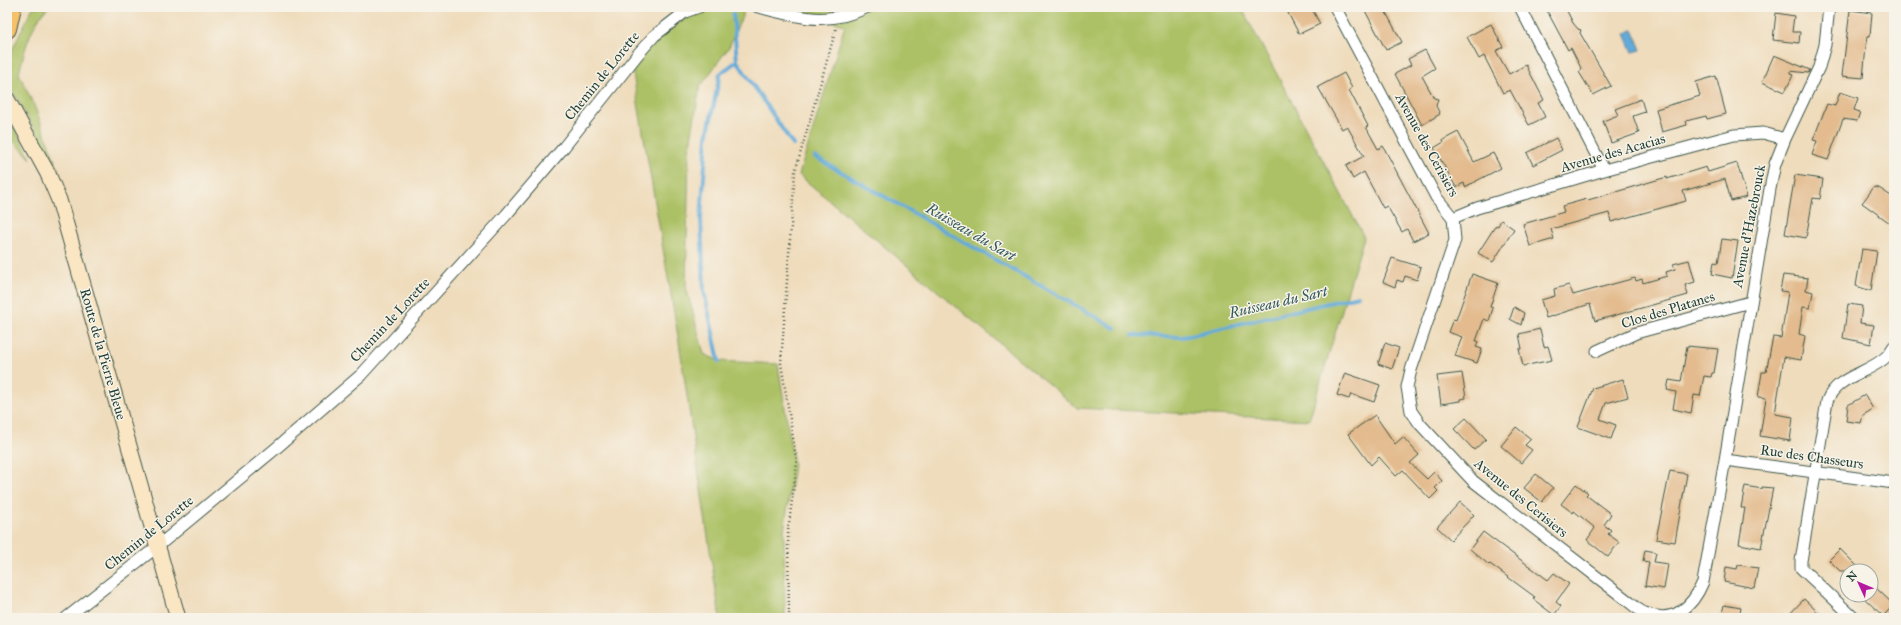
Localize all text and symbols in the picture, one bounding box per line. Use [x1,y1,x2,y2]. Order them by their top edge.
street label: Chemin de Lorette [561,28,643,124]
street label: Avenue des Cerisiers [1391,89,1462,200]
street label: Avenue des Acacias [1558,130,1667,176]
street label: Avenue d'Hazebrouck [1729,163,1769,290]
water label: Ruisseau du Sart [922,199,1020,266]
street label: Chemin de Lorette [346,274,434,366]
water label: Ruisseau du Sart [1226,282,1330,322]
street label: Route de la Pierre Bleue [76,286,130,422]
street label: Clos des Platanes [1619,288,1717,332]
street label: Rue des Chasseurs [1759,441,1865,473]
street label: Avenue des Cerisiers [1470,454,1571,541]
street label: Chemin de Lorette [101,492,197,574]
north arrow [1839,563,1879,603]
text: N [1844,568,1861,584]

